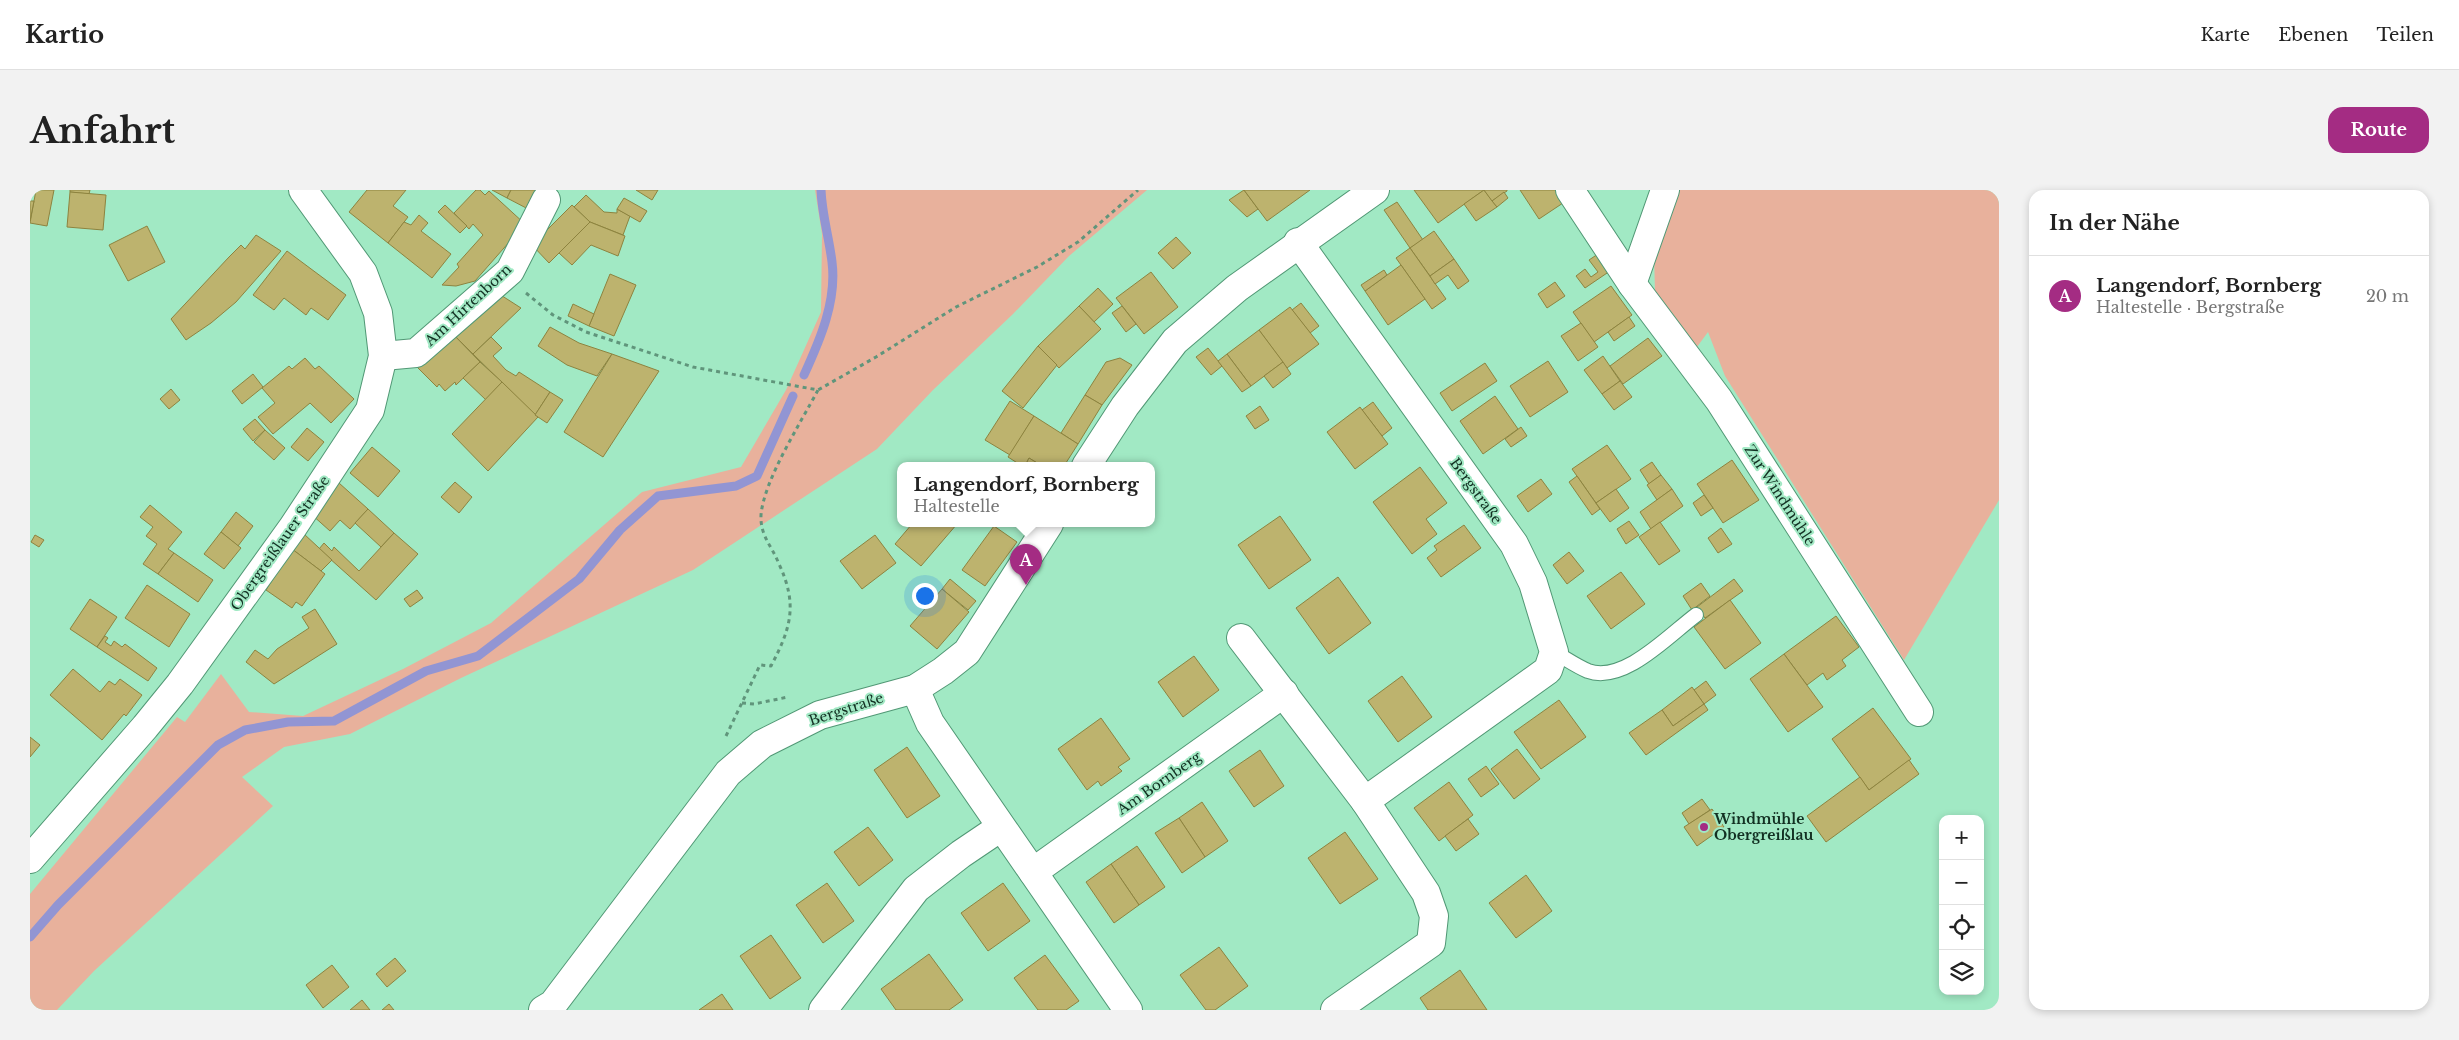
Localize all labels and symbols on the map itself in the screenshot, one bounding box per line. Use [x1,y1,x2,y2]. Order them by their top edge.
street label: Am Hirtenborn [420,260,515,350]
street label: Zur Windmühle [1741,441,1819,549]
street label: Bergstraße [1446,454,1506,528]
street label: Obergreißlauer Straße [227,472,333,614]
pin: A [1010,544,1042,585]
your location [912,583,938,609]
street label: Bergstraße [806,688,886,730]
street label: Am Bornberg [1113,747,1205,819]
place label: Windmühle Obergreißlau [1713,810,1813,844]
marker: Windmühle Obergreißlau [1698,821,1710,833]

